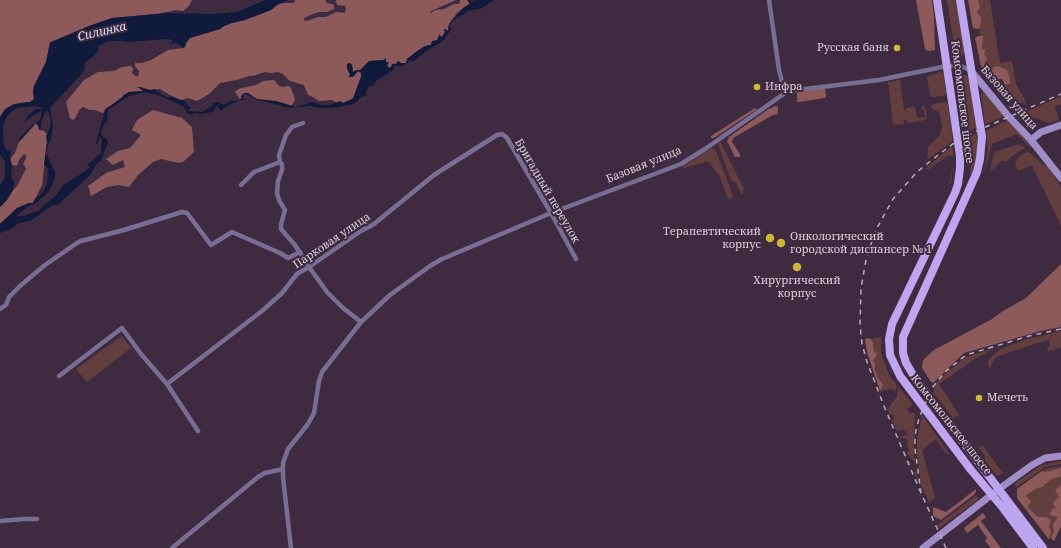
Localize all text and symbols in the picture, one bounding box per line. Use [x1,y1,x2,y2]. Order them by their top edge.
water label: Силинка [76,19,128,45]
street label: Комсомольское шоссе [948,40,976,164]
place label: Русская баня [817,41,889,55]
marker: Русская баня [892,43,902,53]
street label: Базовая улица [978,63,1040,133]
place label: Инфра [765,80,802,94]
marker: Инфра [752,82,762,92]
street label: Бригадный переулок [512,137,582,245]
street label: Базовая улица [604,144,684,186]
street label: Парковая улица [291,210,373,272]
place label: Терапевтический корпус [663,225,761,251]
place label: Онкологический городской диспансер № 1 [790,230,932,256]
marker: Терапевтический корпус [764,232,776,244]
marker: Онкологический городской диспансер № 1 [775,237,787,249]
marker: Хирургический корпус [791,261,803,273]
place label: Хирургический корпус [753,274,841,300]
street label: Комсомольское шоссе [908,372,994,478]
place label: Мечеть [987,391,1028,405]
marker: Мечеть [974,393,984,403]

